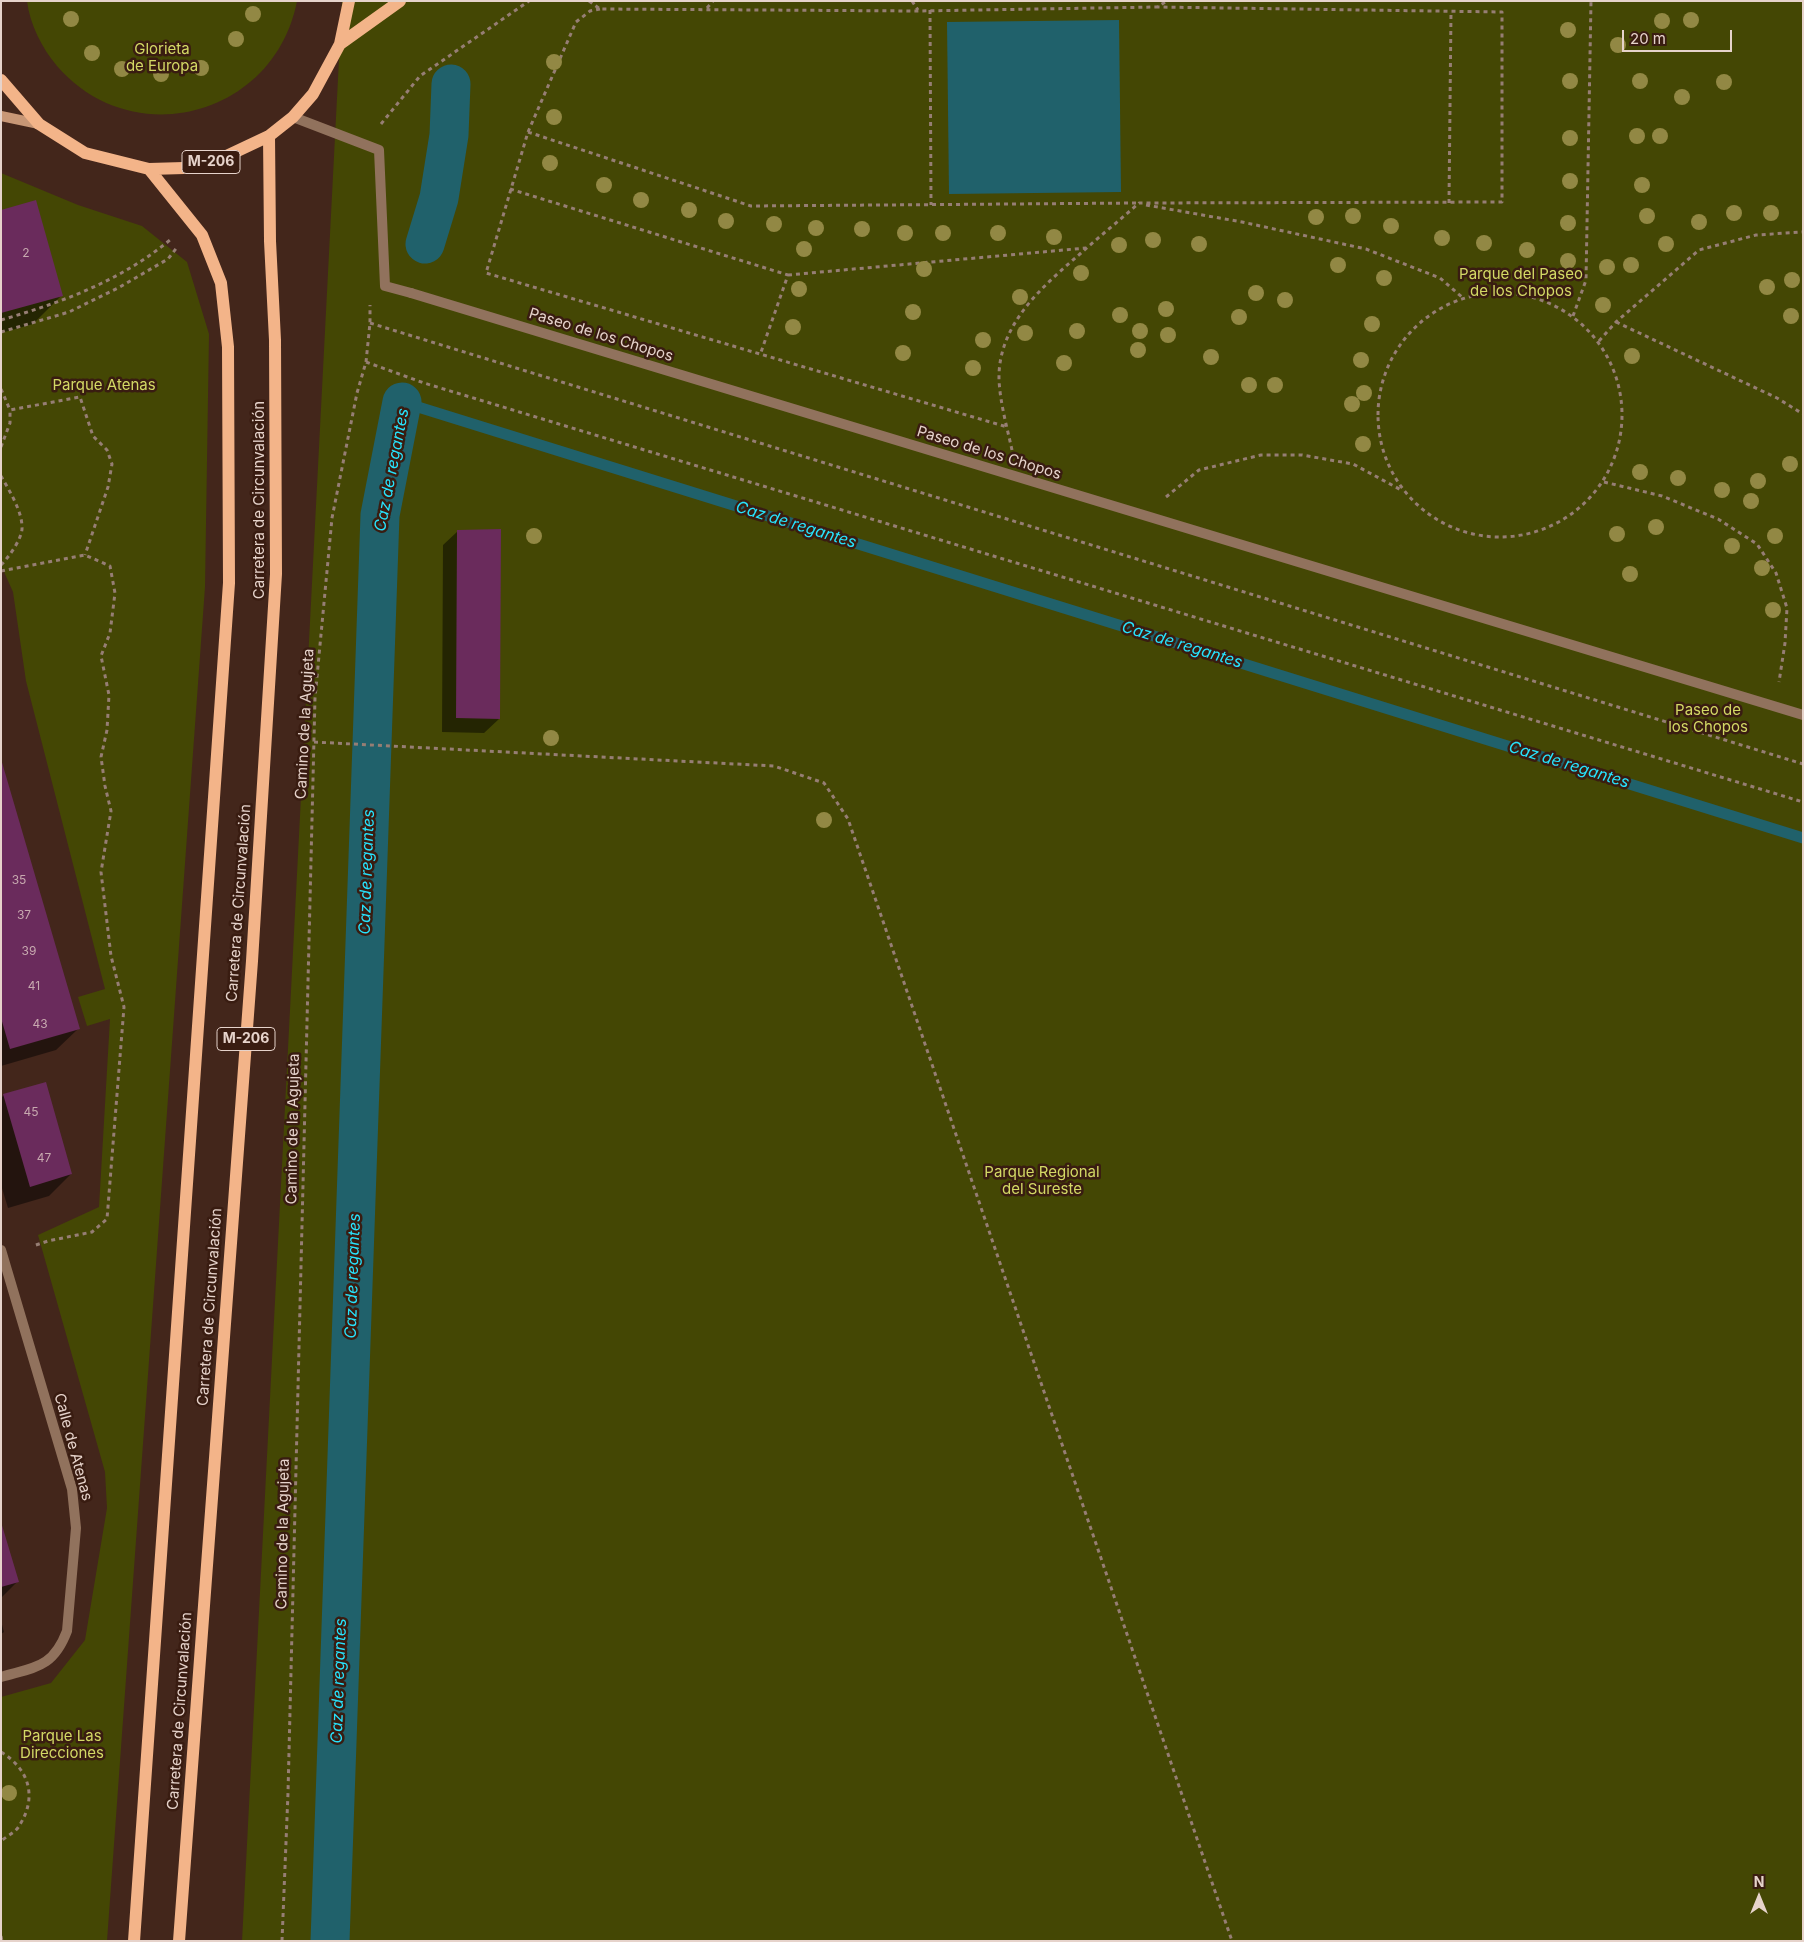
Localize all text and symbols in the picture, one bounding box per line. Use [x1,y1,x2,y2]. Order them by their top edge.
scale bar [1624,20,1734,52]
text: 20 m [1630,29,1666,48]
park label: Glorieta de Europa [126,40,198,75]
road number: M-206 [182,150,240,173]
house number: 2 [22,246,30,260]
park label: Parque del Paseo de los Chopos [1459,265,1583,300]
street label: Paseo de los Chopos [527,305,675,365]
park label: Parque Atenas [52,376,156,394]
street label: Carretera de Circunvalación [250,401,268,599]
water label: Caz de regantes [371,407,413,533]
street label: Paseo de los Chopos [915,423,1063,483]
water label: Caz de regantes [733,498,859,552]
water label: Caz de regantes [1119,618,1245,672]
street label: Camino de la Agujeta [292,648,318,800]
park label: Paseo de los Chopos [1668,701,1748,736]
water label: Caz de regantes [1506,738,1632,792]
street label: Carretera de Circunvalación [223,803,255,1003]
water label: Caz de regantes [355,809,379,935]
house number: 35 [12,873,26,887]
house number: 37 [17,908,31,922]
house number: 39 [22,944,36,958]
house number: 41 [28,979,40,993]
house number: 43 [32,1017,48,1031]
road number: M-206 [217,1028,275,1050]
street label: Camino de la Agujeta [283,1053,303,1205]
house number: 45 [23,1105,39,1119]
house number: 47 [37,1151,51,1165]
park label: Parque Regional del Sureste [984,1163,1100,1198]
street label: Carretera de Circunvalación [194,1207,226,1407]
water label: Caz de regantes [341,1213,365,1339]
street label: Calle de Atenas [50,1391,96,1503]
street label: Camino de la Agujeta [273,1458,293,1610]
street label: Carretera de Circunvalación [164,1611,196,1811]
water label: Caz de regantes [327,1618,351,1744]
park label: Parque Las Direcciones [20,1727,104,1762]
north arrow [1734,1872,1784,1922]
text: N [1754,1873,1764,1890]

